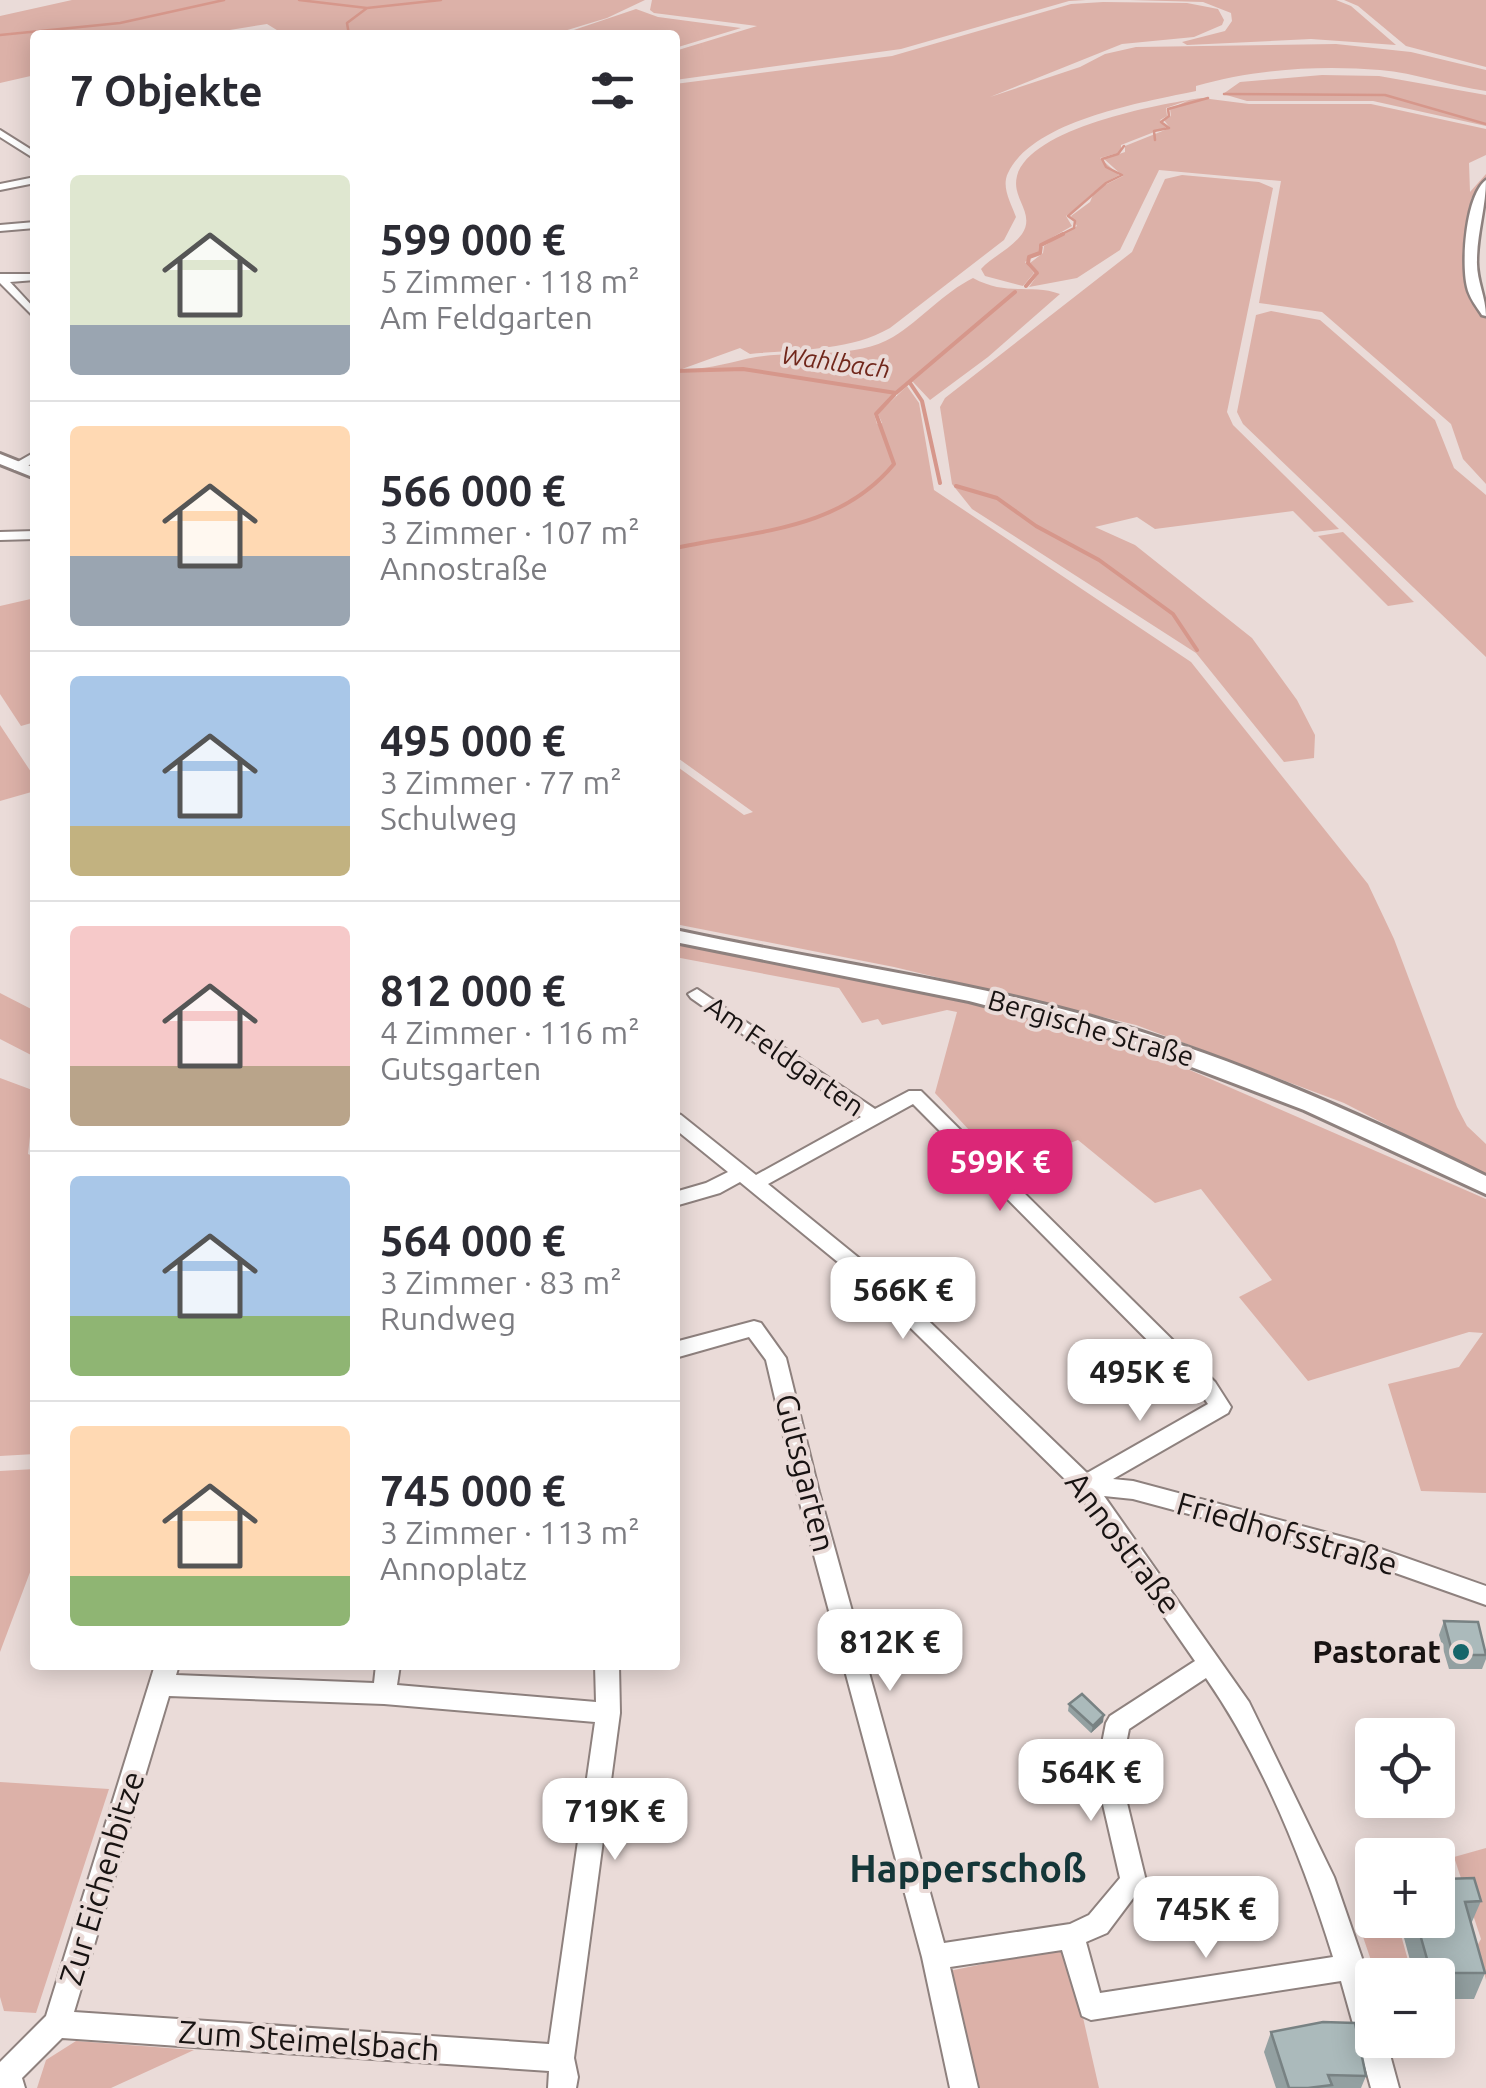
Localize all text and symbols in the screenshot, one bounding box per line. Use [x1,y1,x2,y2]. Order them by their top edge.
icon: filters [585,63,640,118]
text: 7 Objekte [70,67,263,114]
icon: home [150,215,270,335]
text: 599 000 € [380,216,566,263]
text: 5 Zimmer · 118 m² [380,263,640,299]
text: Am Feldgarten [380,299,593,335]
water label: Wahlbach [780,341,892,383]
icon: home [150,466,270,586]
text: 566 000 € [380,467,566,514]
text: 3 Zimmer · 107 m² [380,514,640,550]
text: Annostraße [380,550,548,586]
icon: home [150,716,270,836]
text: 495 000 € [380,717,566,764]
text: 3 Zimmer · 77 m² [380,764,622,800]
text: Schulweg [380,800,517,836]
icon: home [150,966,270,1086]
text: 812 000 € [380,967,566,1014]
street label: Bergische Straße [985,983,1198,1072]
street label: Am Feldgarten [700,990,870,1122]
text: 4 Zimmer · 116 m² [380,1014,640,1050]
text: Gutsgarten [380,1050,541,1086]
pin: 599K € [919,1129,1081,1214]
text: 599K € [949,1143,1051,1179]
icon: home [150,1216,270,1336]
text: 564 000 € [380,1217,566,1264]
pin: 566K € [822,1257,984,1342]
text: 3 Zimmer · 83 m² [380,1264,622,1300]
text: 566K € [852,1271,954,1307]
text: Rundweg [380,1300,516,1336]
pin: 495K € [1059,1339,1221,1424]
text: 495K € [1089,1353,1191,1389]
street label: Gutsgarten [769,1390,843,1555]
street label: Annostraße [1059,1464,1189,1620]
icon: home [150,1466,270,1586]
text: 745 000 € [380,1467,566,1514]
street label: Friedhofsstraße [1173,1484,1402,1582]
text: 3 Zimmer · 113 m² [380,1514,640,1550]
text: Annoplatz [380,1550,527,1586]
pin: 812K € [809,1609,971,1694]
text: 812K € [839,1623,941,1659]
place label: Pastorat [1312,1633,1441,1669]
marker: Pastorat [1450,1641,1472,1663]
map controls [1355,1718,1455,2058]
button: locate [1355,1718,1455,1818]
pin: 564K € [1010,1739,1172,1824]
text: 564K € [1040,1753,1142,1789]
street label: Zur Eichenbitze [51,1766,151,1989]
pin: 719K € [534,1778,696,1863]
text: 719K € [564,1792,666,1828]
button: + [1355,1838,1455,1938]
district label: Happerschoß [849,1847,1087,1889]
pin: 745K € [1125,1876,1287,1961]
text: 745K € [1155,1890,1257,1926]
button: − [1355,1958,1455,2058]
street label: Zum Steimelsbach [177,2013,441,2067]

